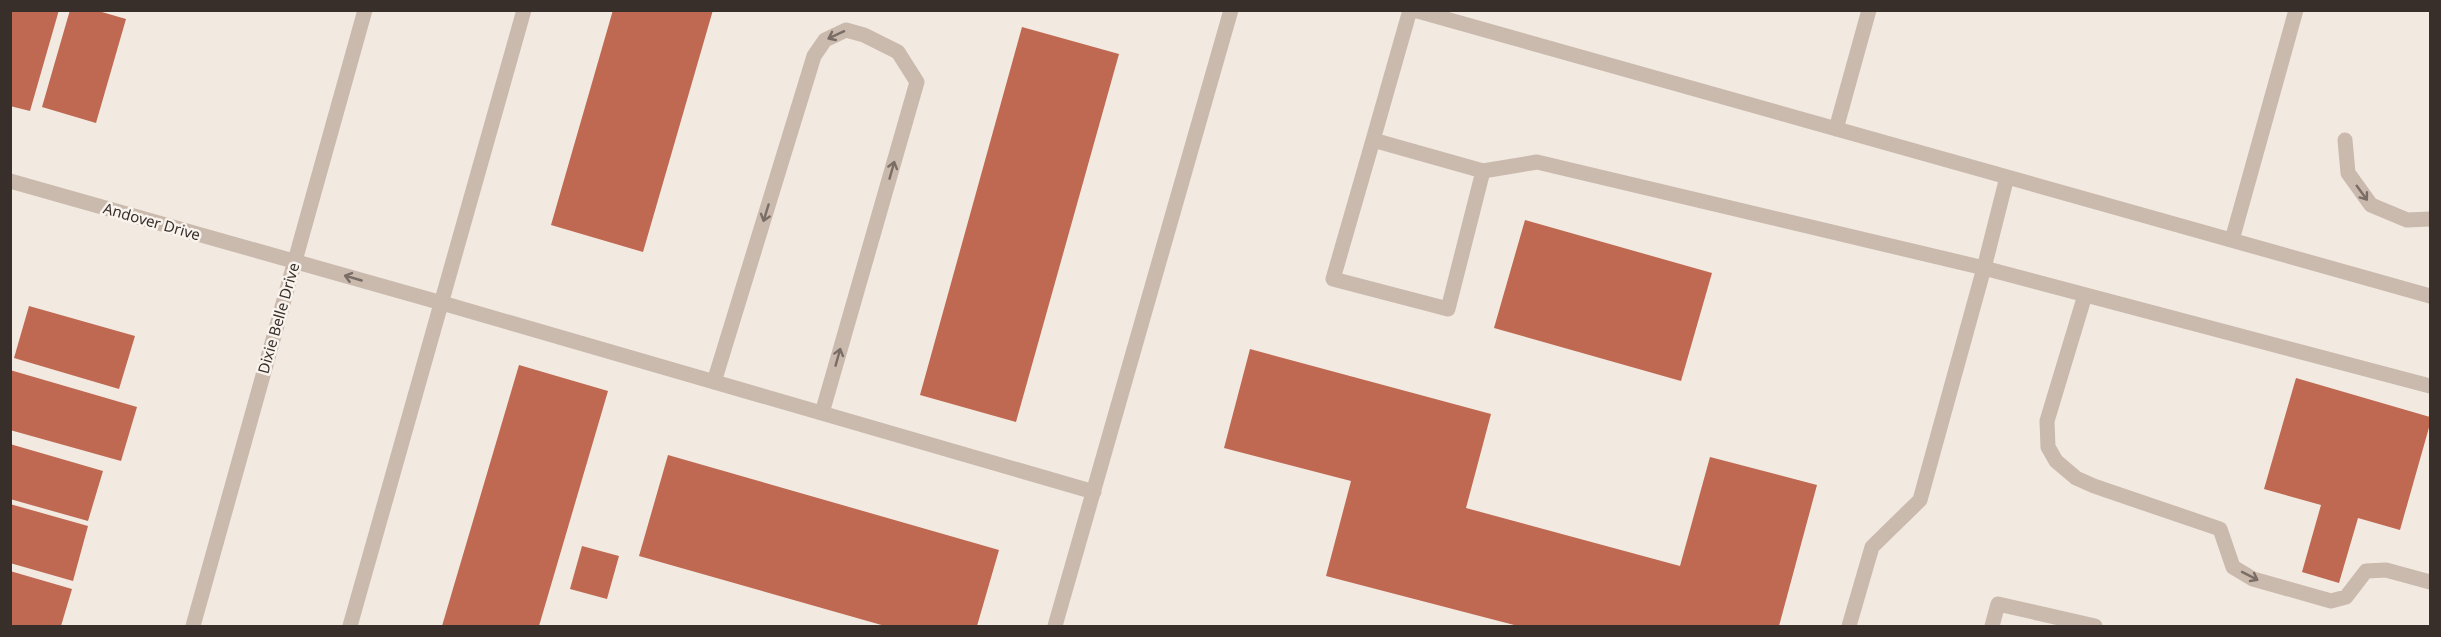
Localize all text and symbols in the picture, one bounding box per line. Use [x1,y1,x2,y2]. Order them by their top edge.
one-way arrow [827,30,845,42]
one-way arrow [887,161,898,180]
one-way arrow [2356,185,2369,201]
street label: Andover Drive [101,198,203,244]
one-way arrow [760,203,771,222]
street label: Dixie Belle Drive [253,260,303,376]
one-way arrow [344,271,363,283]
one-way arrow [833,348,844,367]
one-way arrow [2241,570,2258,582]

